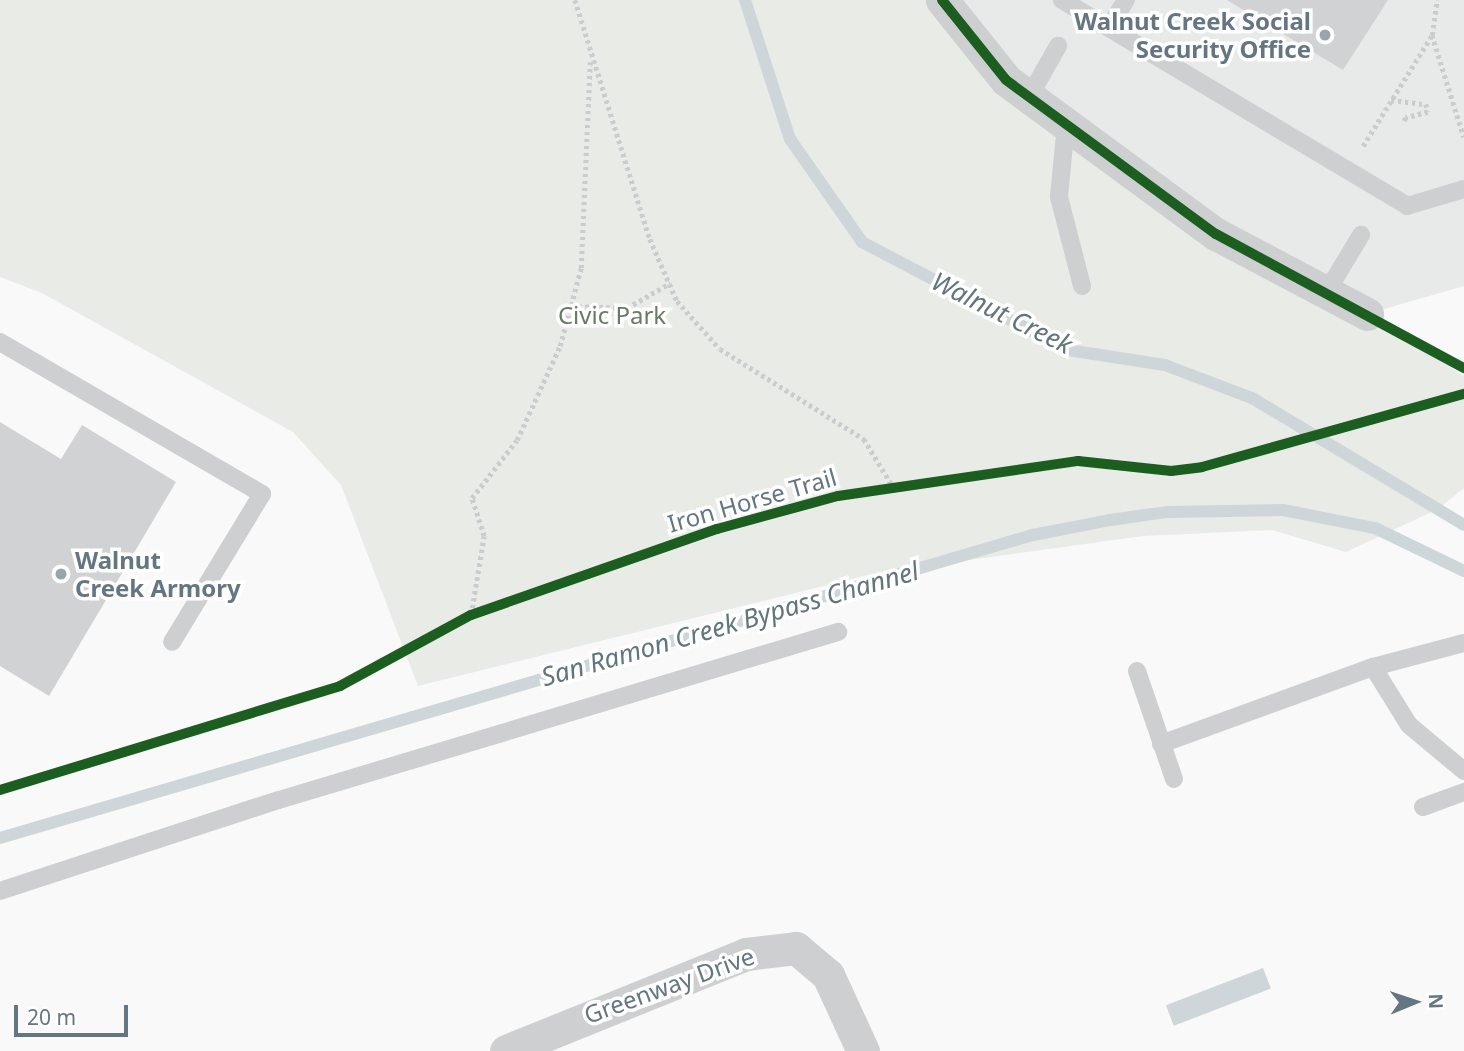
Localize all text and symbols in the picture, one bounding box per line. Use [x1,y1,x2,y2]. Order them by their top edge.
place label: Walnut Creek Social Security Office [1074,7,1311,63]
marker: Walnut Creek Social Security Office [1317,27,1333,43]
water label: Walnut Creek [927,266,1077,360]
park label: Civic Park [558,301,666,329]
street label: Iron Horse Trail [664,462,840,538]
place label: Walnut Creek Armory [75,546,241,602]
water label: San Ramon Creek Bypass Channel [538,555,922,693]
marker: Walnut Creek Armory [53,566,69,582]
street label: Greenway Drive [580,941,758,1029]
north arrow [1380,967,1450,1037]
scale bar [18,992,131,1036]
text: N [1423,993,1449,1009]
text: 20 m [27,1003,76,1031]

